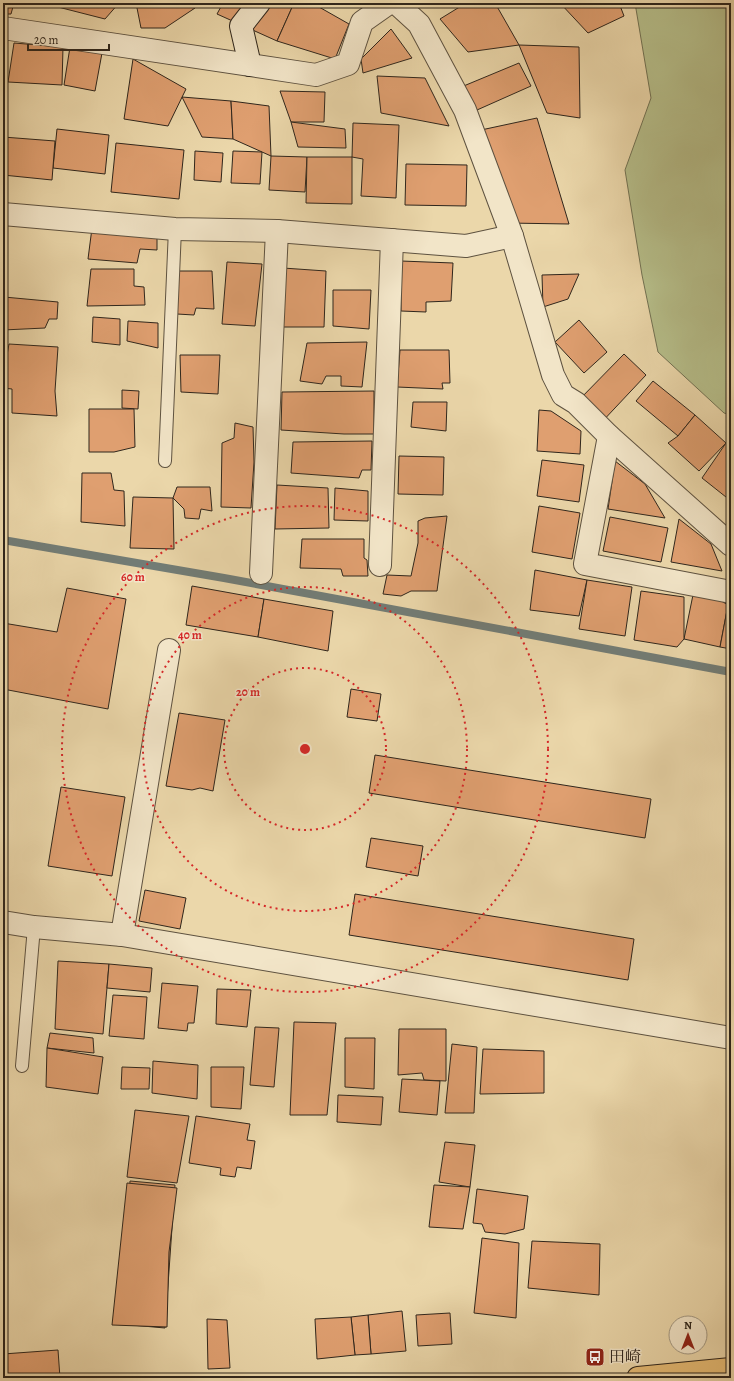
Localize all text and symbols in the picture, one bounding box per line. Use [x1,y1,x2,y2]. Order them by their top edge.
scale bar [28,26,109,52]
text: 20 m [34,32,58,48]
text: 60 m [121,569,145,585]
text: 40 m [178,627,202,643]
text: 20 m [236,684,260,700]
centre of rings [298,742,312,756]
north arrow [668,1315,708,1355]
text: N [684,1318,692,1333]
bus stop icon: 田崎 [584,1346,606,1368]
place label: 田崎 [609,1346,641,1368]

